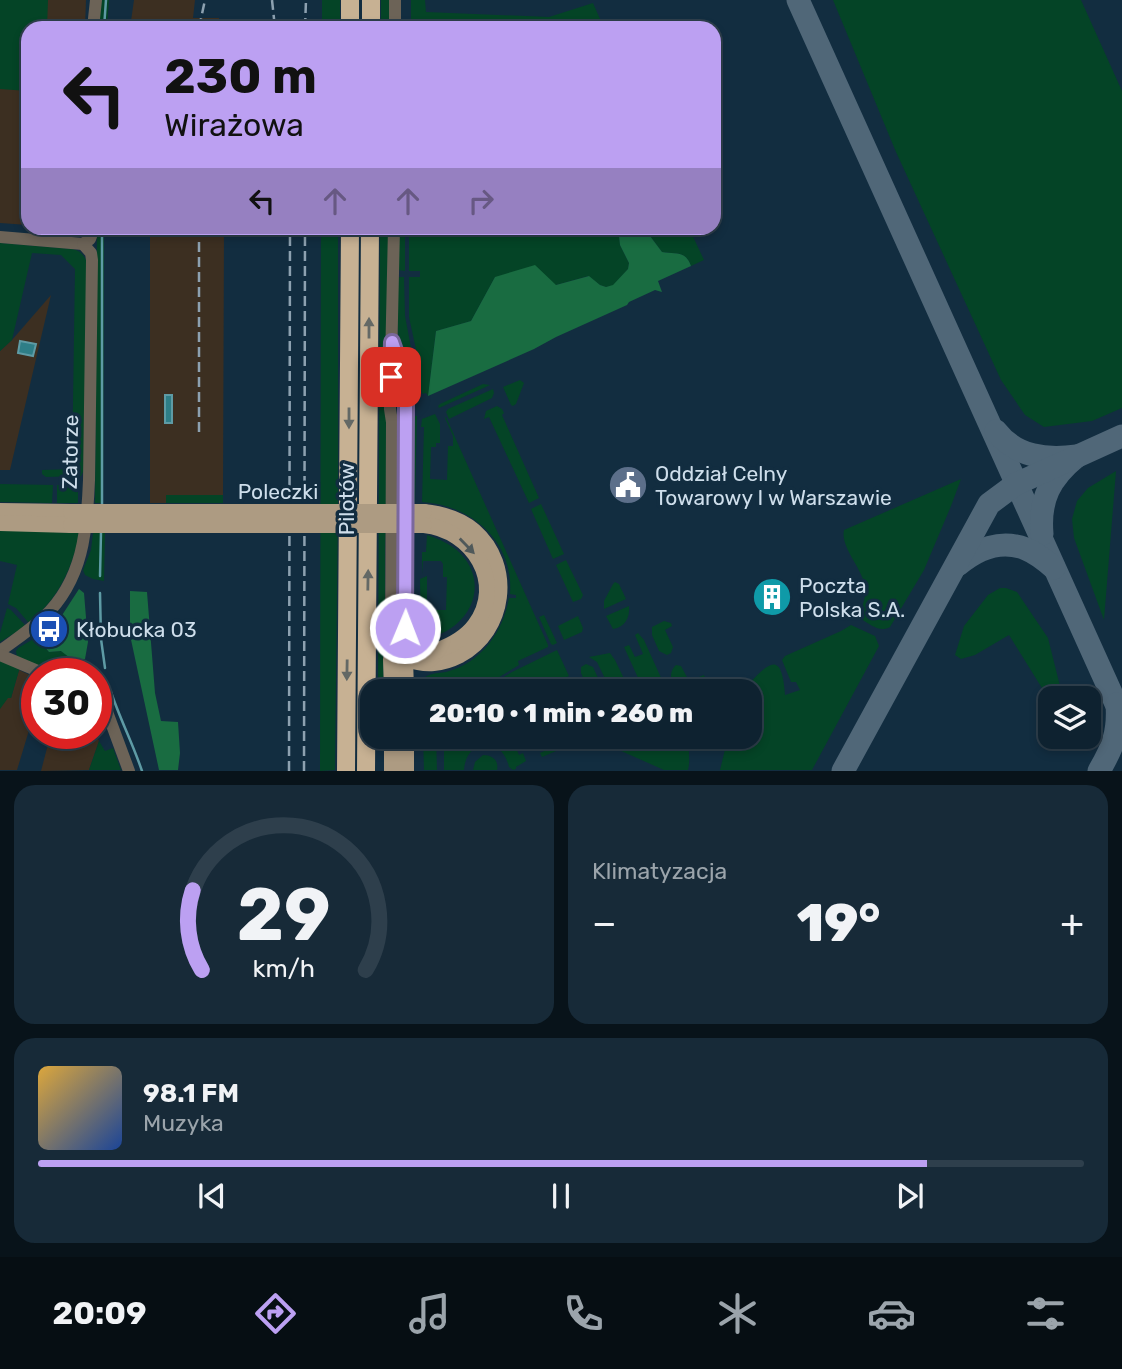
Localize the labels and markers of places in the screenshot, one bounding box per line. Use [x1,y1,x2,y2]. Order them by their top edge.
pin [361,347,421,407]
place label: Oddział Celny Towarowy I w Warszawie [655,461,892,510]
public building icon: Oddział Celny Towarowy I w Warszawie [607,464,649,506]
place label: Poczta Polska S.A. [799,573,905,622]
building icon: Poczta Polska S.A. [751,576,793,618]
bus stop icon: Kłobucka 03 [28,608,70,650]
place label: Kłobucka 03 [76,617,197,642]

